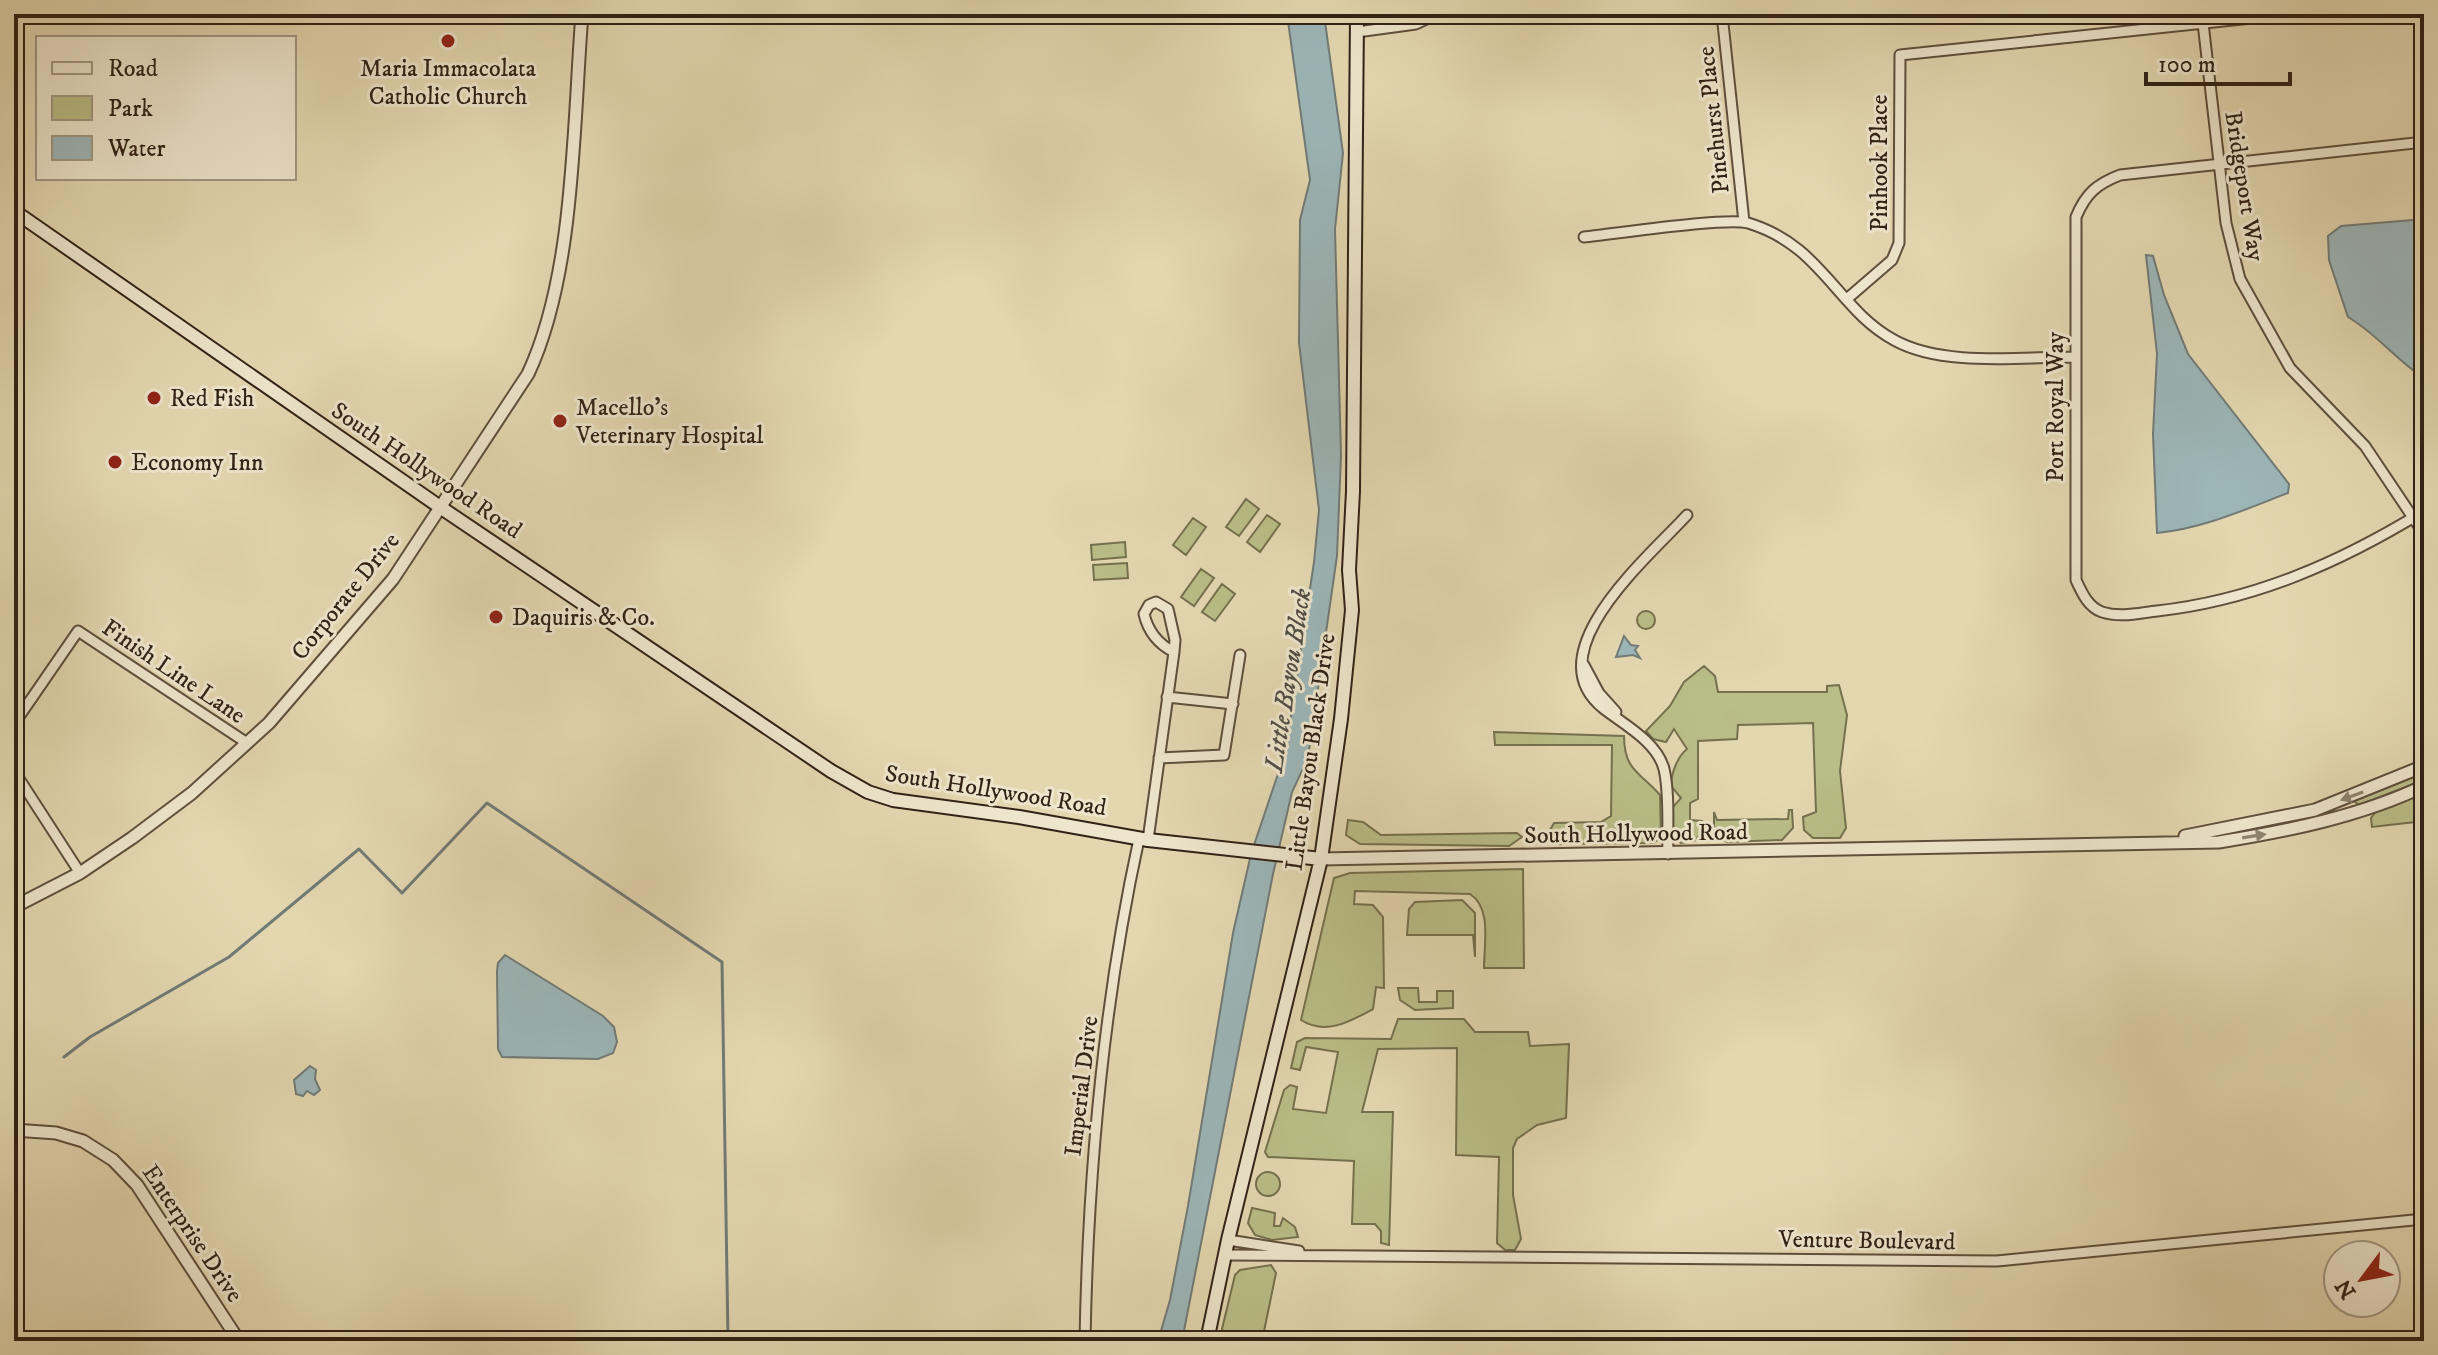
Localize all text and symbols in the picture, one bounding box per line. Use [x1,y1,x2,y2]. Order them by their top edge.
marker: Maria Immacolata Catholic Church [439,32,457,50]
legend [36,36,296,180]
scale bar [2146,36,2290,86]
street label: Pinehurst Place [1691,45,1737,195]
text: 100 m [2158,50,2216,80]
text: Road [108,54,158,84]
place label: Maria Immacolata Catholic Church [360,54,537,112]
text: Park [108,94,153,124]
street label: Pinhook Place [1865,94,1895,231]
street label: Bridgeport Way [2217,109,2271,264]
text: Water [107,134,165,164]
street label: Port Royal Way [2041,331,2071,482]
place label: Red Fish [170,384,255,414]
marker: Red Fish [145,389,163,407]
place label: Macello's Veterinary Hospital [575,393,764,451]
street label: South Hollywood Road [325,396,528,546]
marker: Macello's Veterinary Hospital [551,412,569,430]
place label: Economy Inn [131,448,264,478]
marker: Economy Inn [106,453,124,471]
street label: Corporate Drive [285,527,406,666]
water label: Little Bayou Black [1257,586,1319,776]
place label: Daquiris & Co. [512,603,655,633]
marker: Daquiris & Co. [487,608,505,626]
street label: Finish Line Lane [96,613,251,731]
street label: Little Bayou Black Drive [1279,632,1342,873]
street label: South Hollywood Road [883,759,1109,823]
one-way arrow [2340,790,2364,803]
street label: South Hollywood Road [1524,817,1748,851]
one-way arrow [2242,829,2267,842]
street label: Imperial Drive [1059,1014,1105,1158]
street label: Enterprise Drive [135,1159,249,1308]
street label: Venture Boulevard [1777,1224,1956,1258]
north arrow [2322,1239,2402,1319]
text: N [2330,1274,2363,1304]

